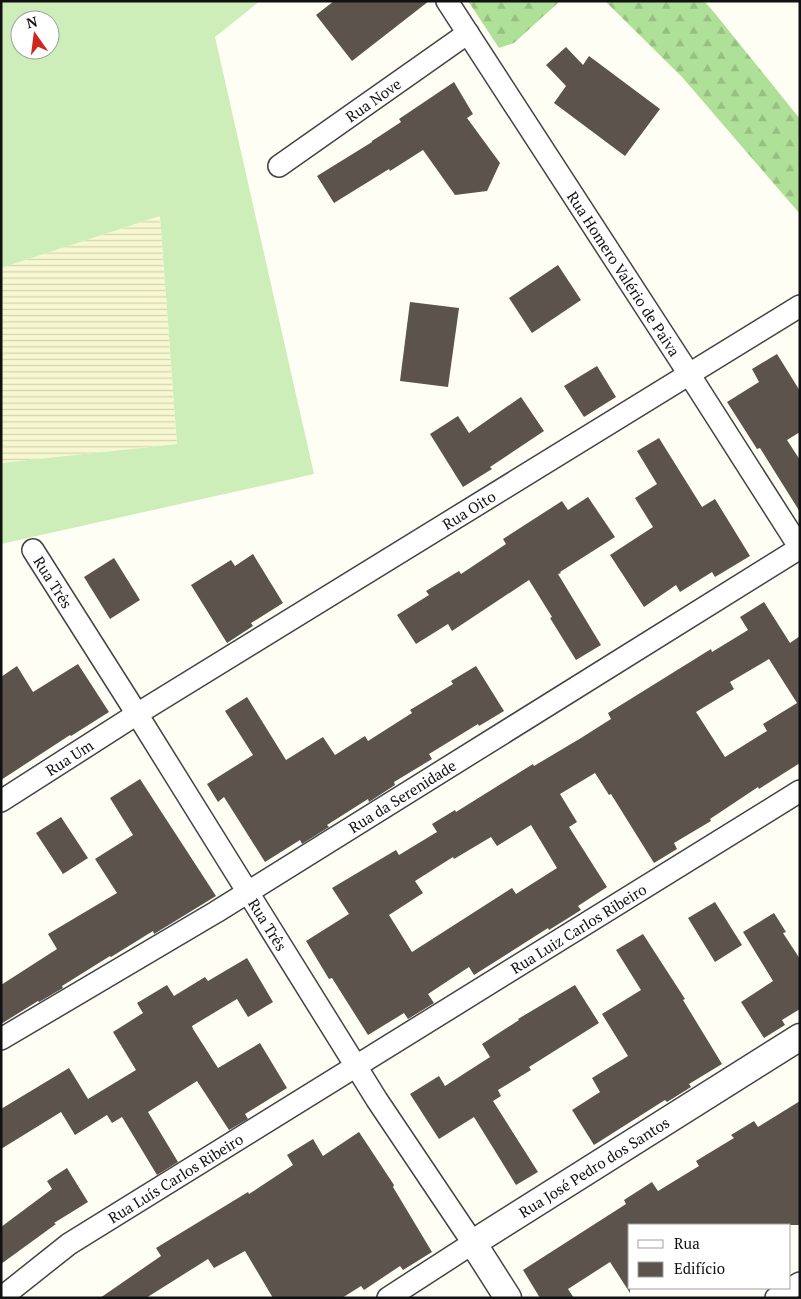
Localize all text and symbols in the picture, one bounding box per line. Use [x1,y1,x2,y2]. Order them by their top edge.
north arrow [10,10,60,60]
text: N [24,11,40,32]
street label: Rua Nove [341,73,405,126]
street label: Rua Homero Valério de Paiva [563,187,685,360]
street label: Rua Oito [438,486,499,534]
street label: Rua Três [29,552,77,612]
street label: Rua Um [42,735,97,780]
street label: Rua da Serenidade [345,755,460,837]
street label: Rua Luiz Carlos Ribeiro [507,879,650,978]
street label: Rua Três [244,895,292,954]
street label: Rua José Pedro dos Santos [515,1112,673,1222]
street label: Rua Luís Carlos Ribeiro [104,1129,247,1227]
legend [628,1224,791,1289]
text: Rua [674,1233,700,1253]
text: Edifício [674,1258,725,1278]

